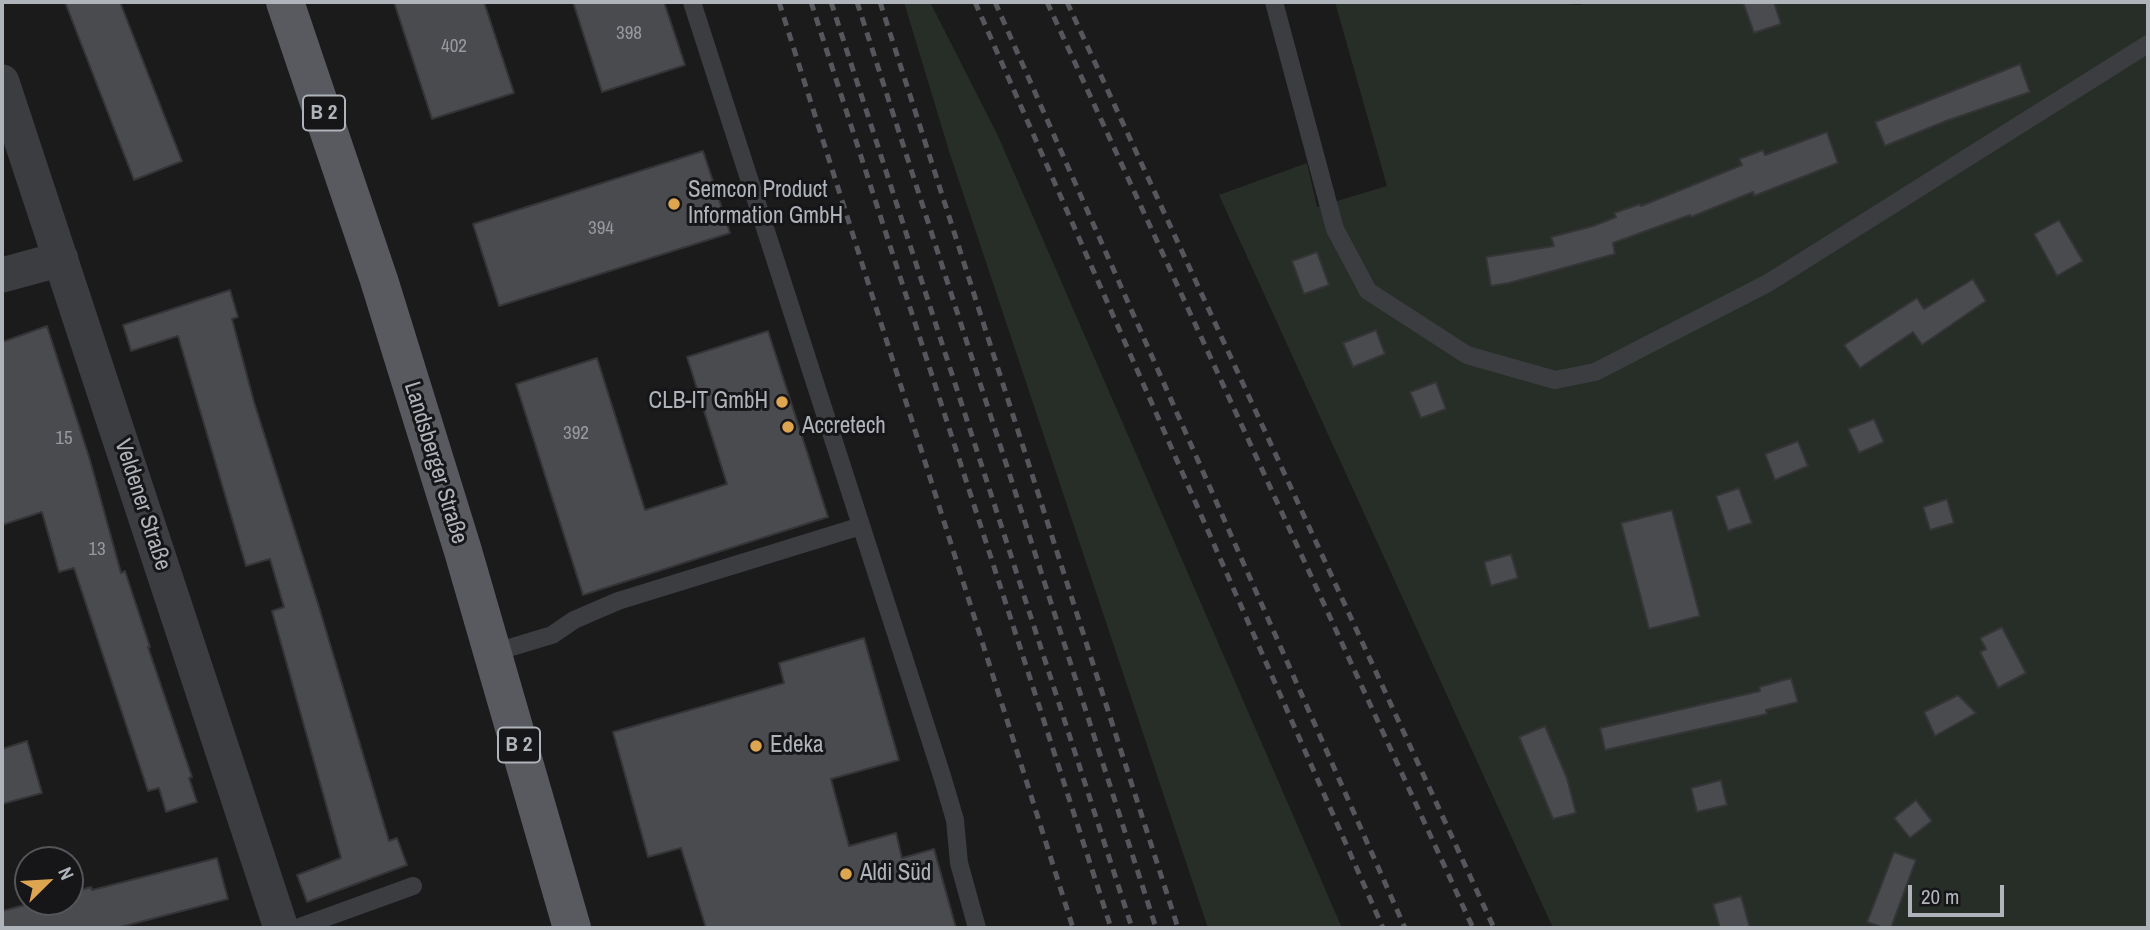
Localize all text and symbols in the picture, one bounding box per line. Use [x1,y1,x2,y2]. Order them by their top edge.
house number: 398 [616,23,642,45]
house number: 402 [441,36,467,58]
road number: B 2 [303,96,345,130]
place label: Semcon Product Information GmbH [688,177,843,231]
marker: Semcon Product Information GmbH [666,196,682,212]
house number: 394 [588,218,614,240]
street label: Landsberger Straße [397,379,473,547]
place label: CLB-IT GmbH [649,388,768,416]
marker: CLB-IT GmbH [774,394,790,410]
place label: Accretech [802,413,886,441]
marker: Accretech [780,419,796,435]
house number: 392 [563,423,589,445]
house number: 15 [55,428,73,450]
street label: Veldener Straße [108,436,176,574]
house number: 13 [88,539,106,561]
road number: B 2 [498,728,540,762]
place label: Edeka [770,732,823,760]
marker: Edeka [748,738,764,754]
north arrow [14,846,84,916]
place label: Aldi Süd [860,860,931,888]
text: N [52,863,81,884]
marker: Aldi Süd [838,866,854,882]
scale bar [1912,870,2008,914]
text: 20 m [1921,882,1959,911]

